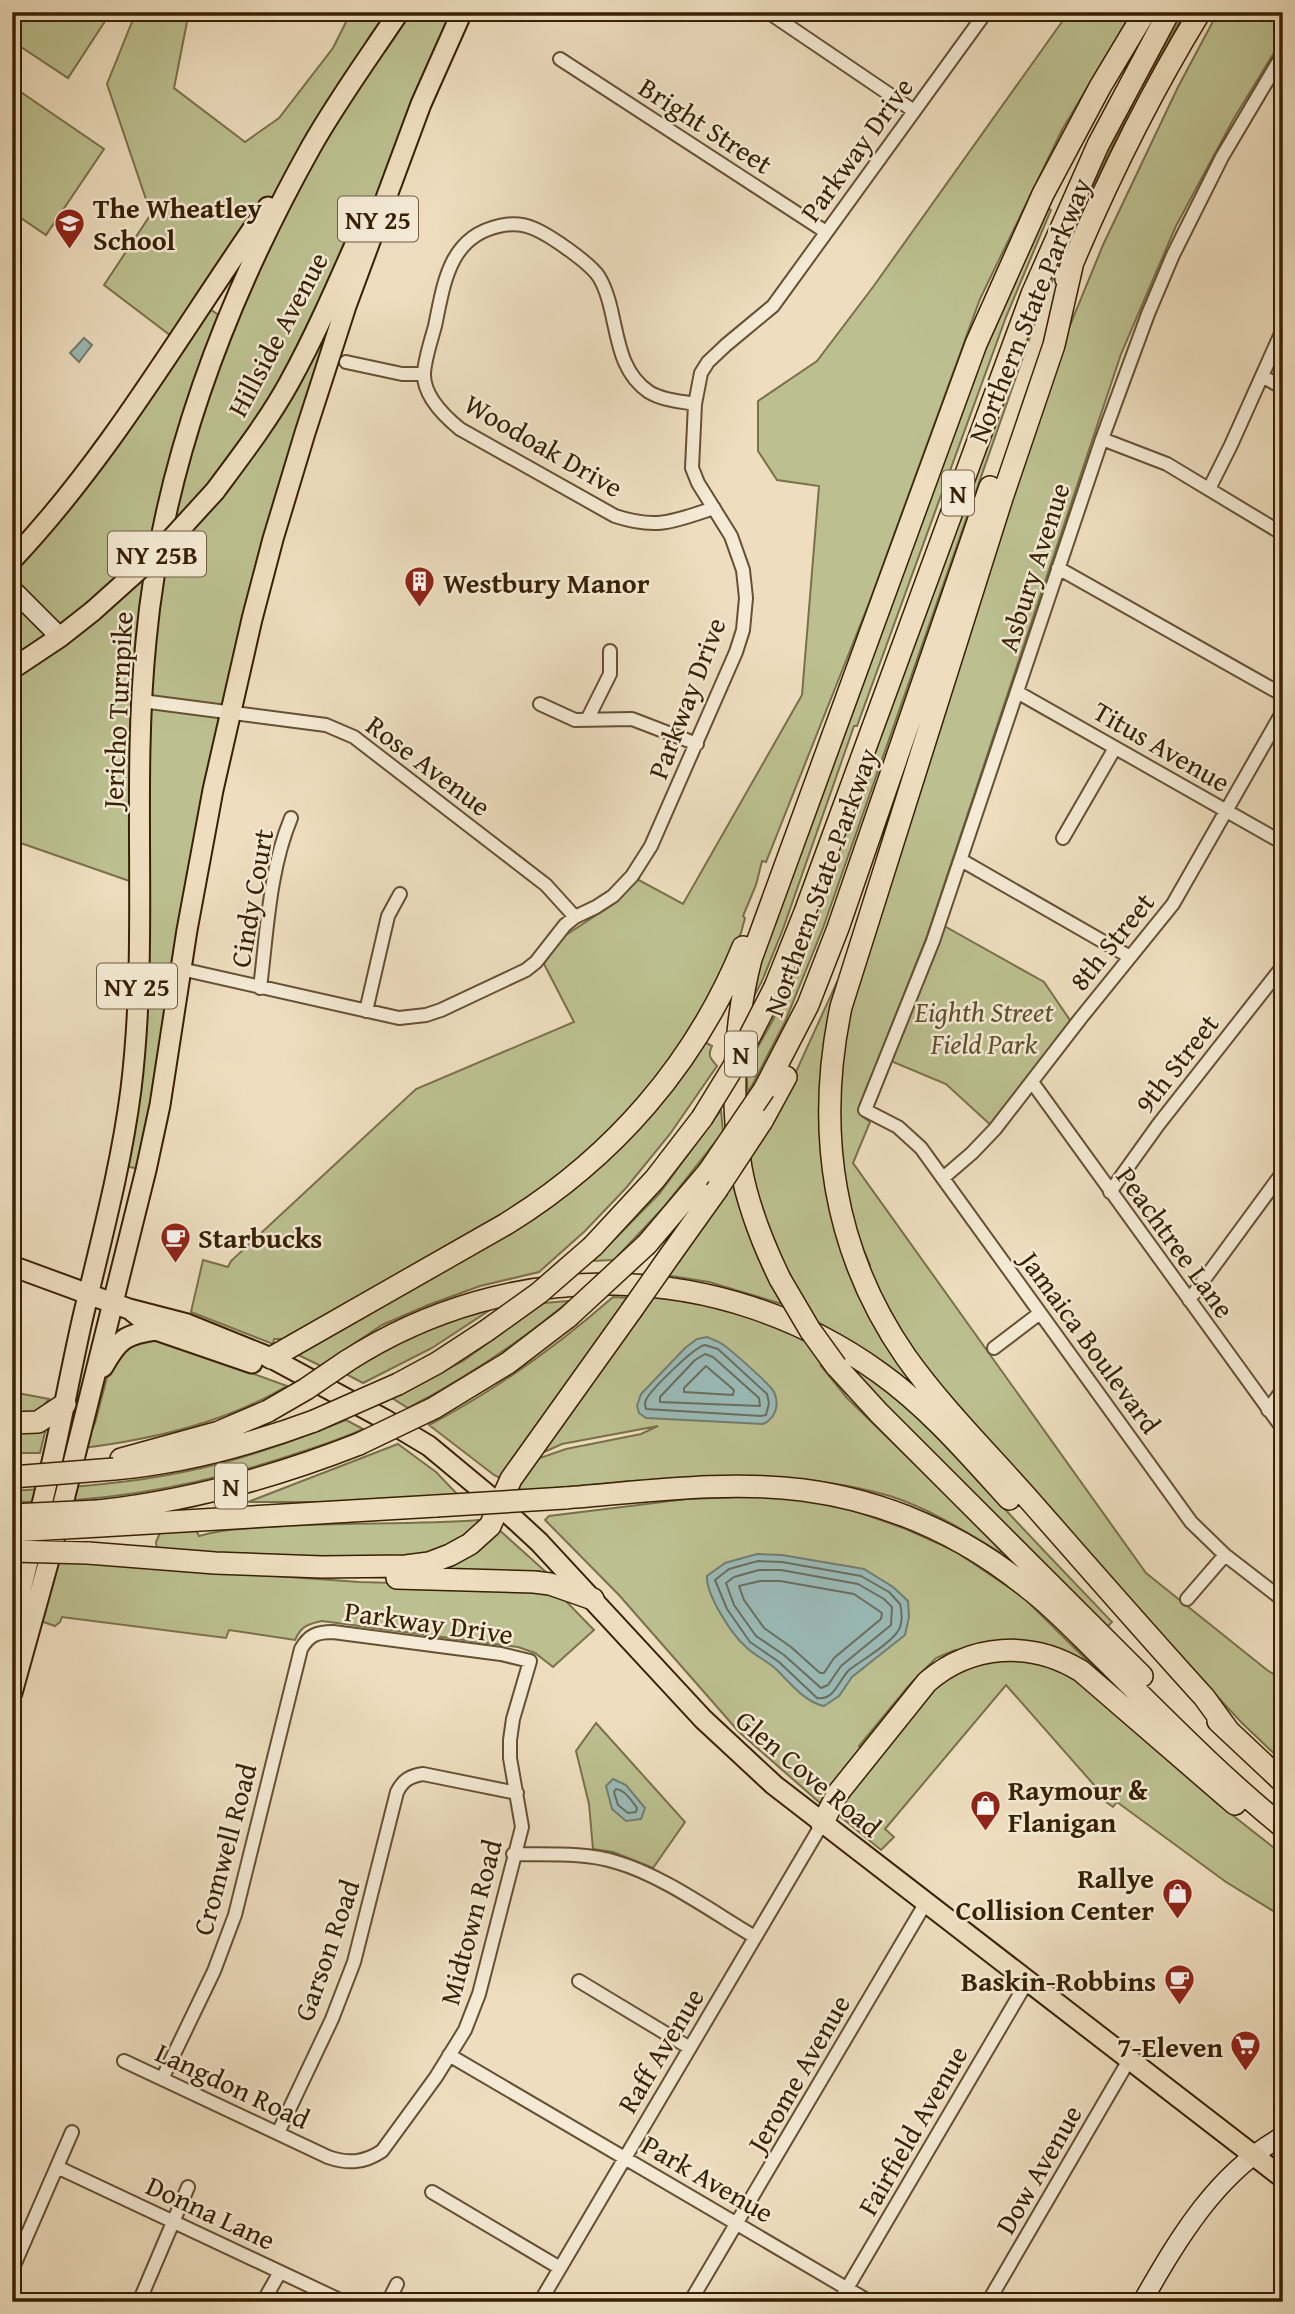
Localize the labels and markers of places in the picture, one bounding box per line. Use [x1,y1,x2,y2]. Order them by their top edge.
place label: The Wheatley School [93,187,262,260]
school or university icon: The Wheatley School [53,206,87,250]
place label: Westbury Manor [443,562,650,603]
building icon: Westbury Manor [403,565,437,609]
place label: Starbucks [198,1217,322,1258]
cafe icon: Starbucks [158,1220,192,1264]
place label: Raymour & Flanigan [1008,1769,1148,1842]
shop icon: Raymour & Flanigan [968,1788,1002,1832]
place label: Rallye Collision Center [956,1857,1154,1930]
shop icon: Rallye Collision Center [1160,1876,1194,1920]
place label: Baskin-Robbins [961,1960,1156,2001]
cafe icon: Baskin-Robbins [1162,1963,1196,2007]
place label: 7-Eleven [1117,2026,1223,2067]
supermarket icon: 7-Eleven [1229,2029,1263,2073]

